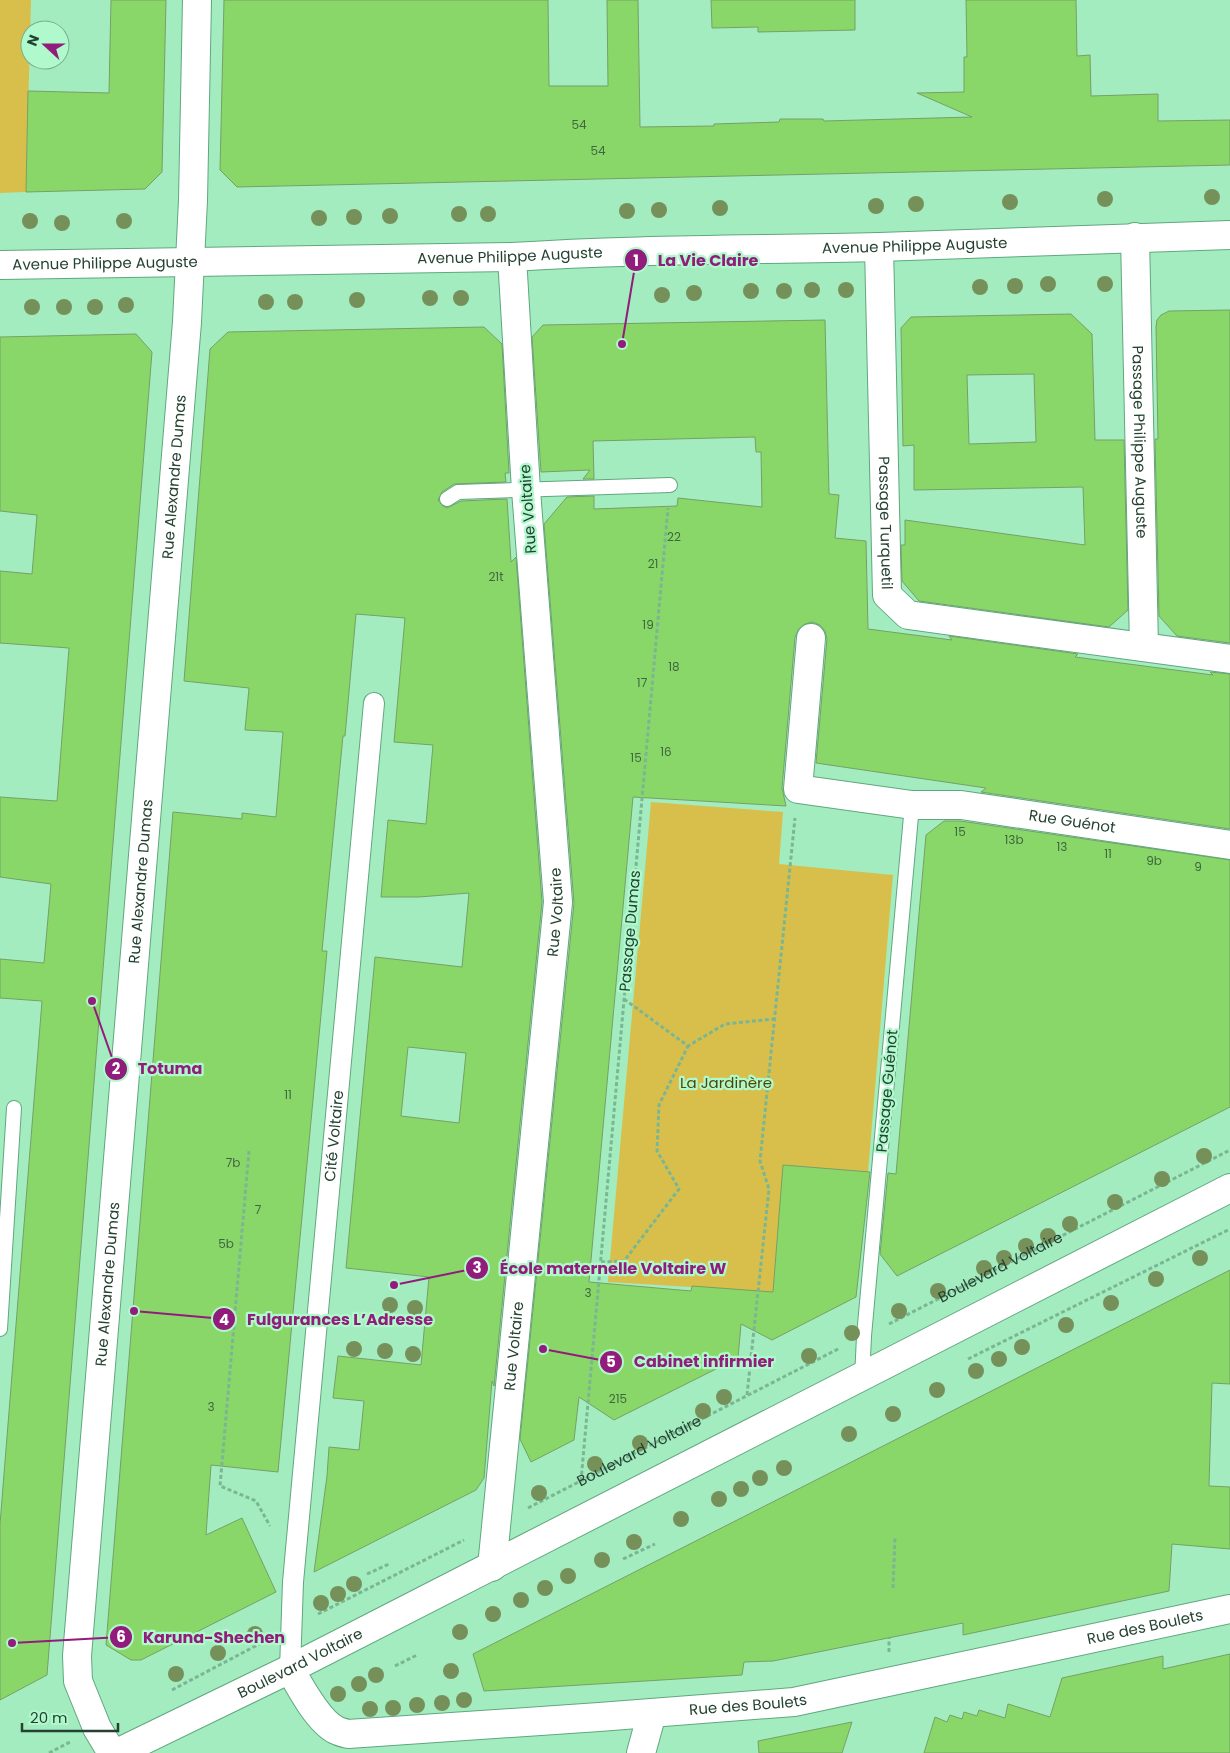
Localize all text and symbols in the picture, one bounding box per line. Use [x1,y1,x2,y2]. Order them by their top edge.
north arrow [20,20,70,70]
text: N [22,32,44,49]
house number: 54 [571,116,587,133]
house number: 54 [590,142,606,159]
street label: Avenue Philippe Auguste [822,232,1008,258]
street label: Avenue Philippe Auguste [417,242,603,268]
callout: La Vie Claire [623,245,769,276]
text: La Vie Claire [658,249,759,272]
text: 1 [633,250,639,271]
street label: Avenue Philippe Auguste [12,251,198,275]
street label: Passage Philippe Auguste [1127,345,1153,539]
street label: Rue Alexandre Dumas [156,394,191,560]
street label: Passage Turquetil [874,456,898,590]
street label: Rue Voltaire [514,464,541,554]
house number: 22 [667,528,681,545]
house number: 21 [648,555,658,572]
house number: 21t [488,568,504,585]
house number: 19 [642,616,654,633]
house number: 18 [668,658,680,675]
house number: 17 [637,674,648,691]
house number: 16 [660,743,672,760]
house number: 15 [630,749,642,766]
street label: Rue Alexandre Dumas [123,798,158,964]
street label: Rue Guénot [1027,804,1117,838]
house number: 15 [954,823,966,840]
house number: 13b [1004,831,1024,848]
house number: 13 [1057,838,1067,855]
house number: 11 [1104,845,1112,862]
house number: 9b [1146,852,1162,869]
house number: 9 [1194,858,1202,875]
street label: Rue Voltaire [542,867,568,958]
street label: Passage Dumas [614,869,645,992]
street label: Passage Guénot [871,1029,902,1153]
callout: Totuma [103,1053,213,1084]
text: Totuma [138,1057,202,1080]
text: 2 [112,1058,121,1079]
park label: La Jardinère [680,1072,772,1093]
house number: 11 [284,1086,292,1103]
street label: Cité Voltaire [319,1089,348,1183]
house number: 7b [226,1154,240,1171]
street label: Rue Alexandre Dumas [90,1201,124,1367]
house number: 7 [255,1201,262,1218]
street label: Boulevard Voltaire [934,1226,1066,1307]
house number: 5b [218,1235,234,1252]
callout: École maternelle Voltaire W [465,1253,736,1284]
text: 3 [472,1257,482,1278]
text: École maternelle Voltaire W [500,1257,726,1280]
house number: 3 [584,1284,592,1301]
street label: Rue Voltaire [499,1300,528,1392]
callout: Fulgurances L’Adresse [212,1304,443,1335]
text: Fulgurances L’Adresse [247,1308,433,1331]
text: 4 [219,1309,229,1330]
callout: Cabinet infirmier [599,1346,784,1377]
text: Cabinet infirmier [634,1350,774,1373]
text: 5 [606,1351,616,1372]
house number: 215 [609,1390,627,1407]
house number: 3 [207,1398,215,1415]
street label: Boulevard Voltaire [573,1410,705,1491]
street label: Rue des Boulets [1085,1604,1205,1649]
callout: Karuna-Shechen [108,1622,295,1653]
street label: Boulevard Voltaire [234,1623,366,1703]
text: 6 [116,1626,126,1647]
text: Karuna-Shechen [143,1626,285,1649]
street label: Rue des Boulets [688,1689,809,1720]
scale bar [22,1700,119,1732]
text: 20 m [30,1707,68,1728]

